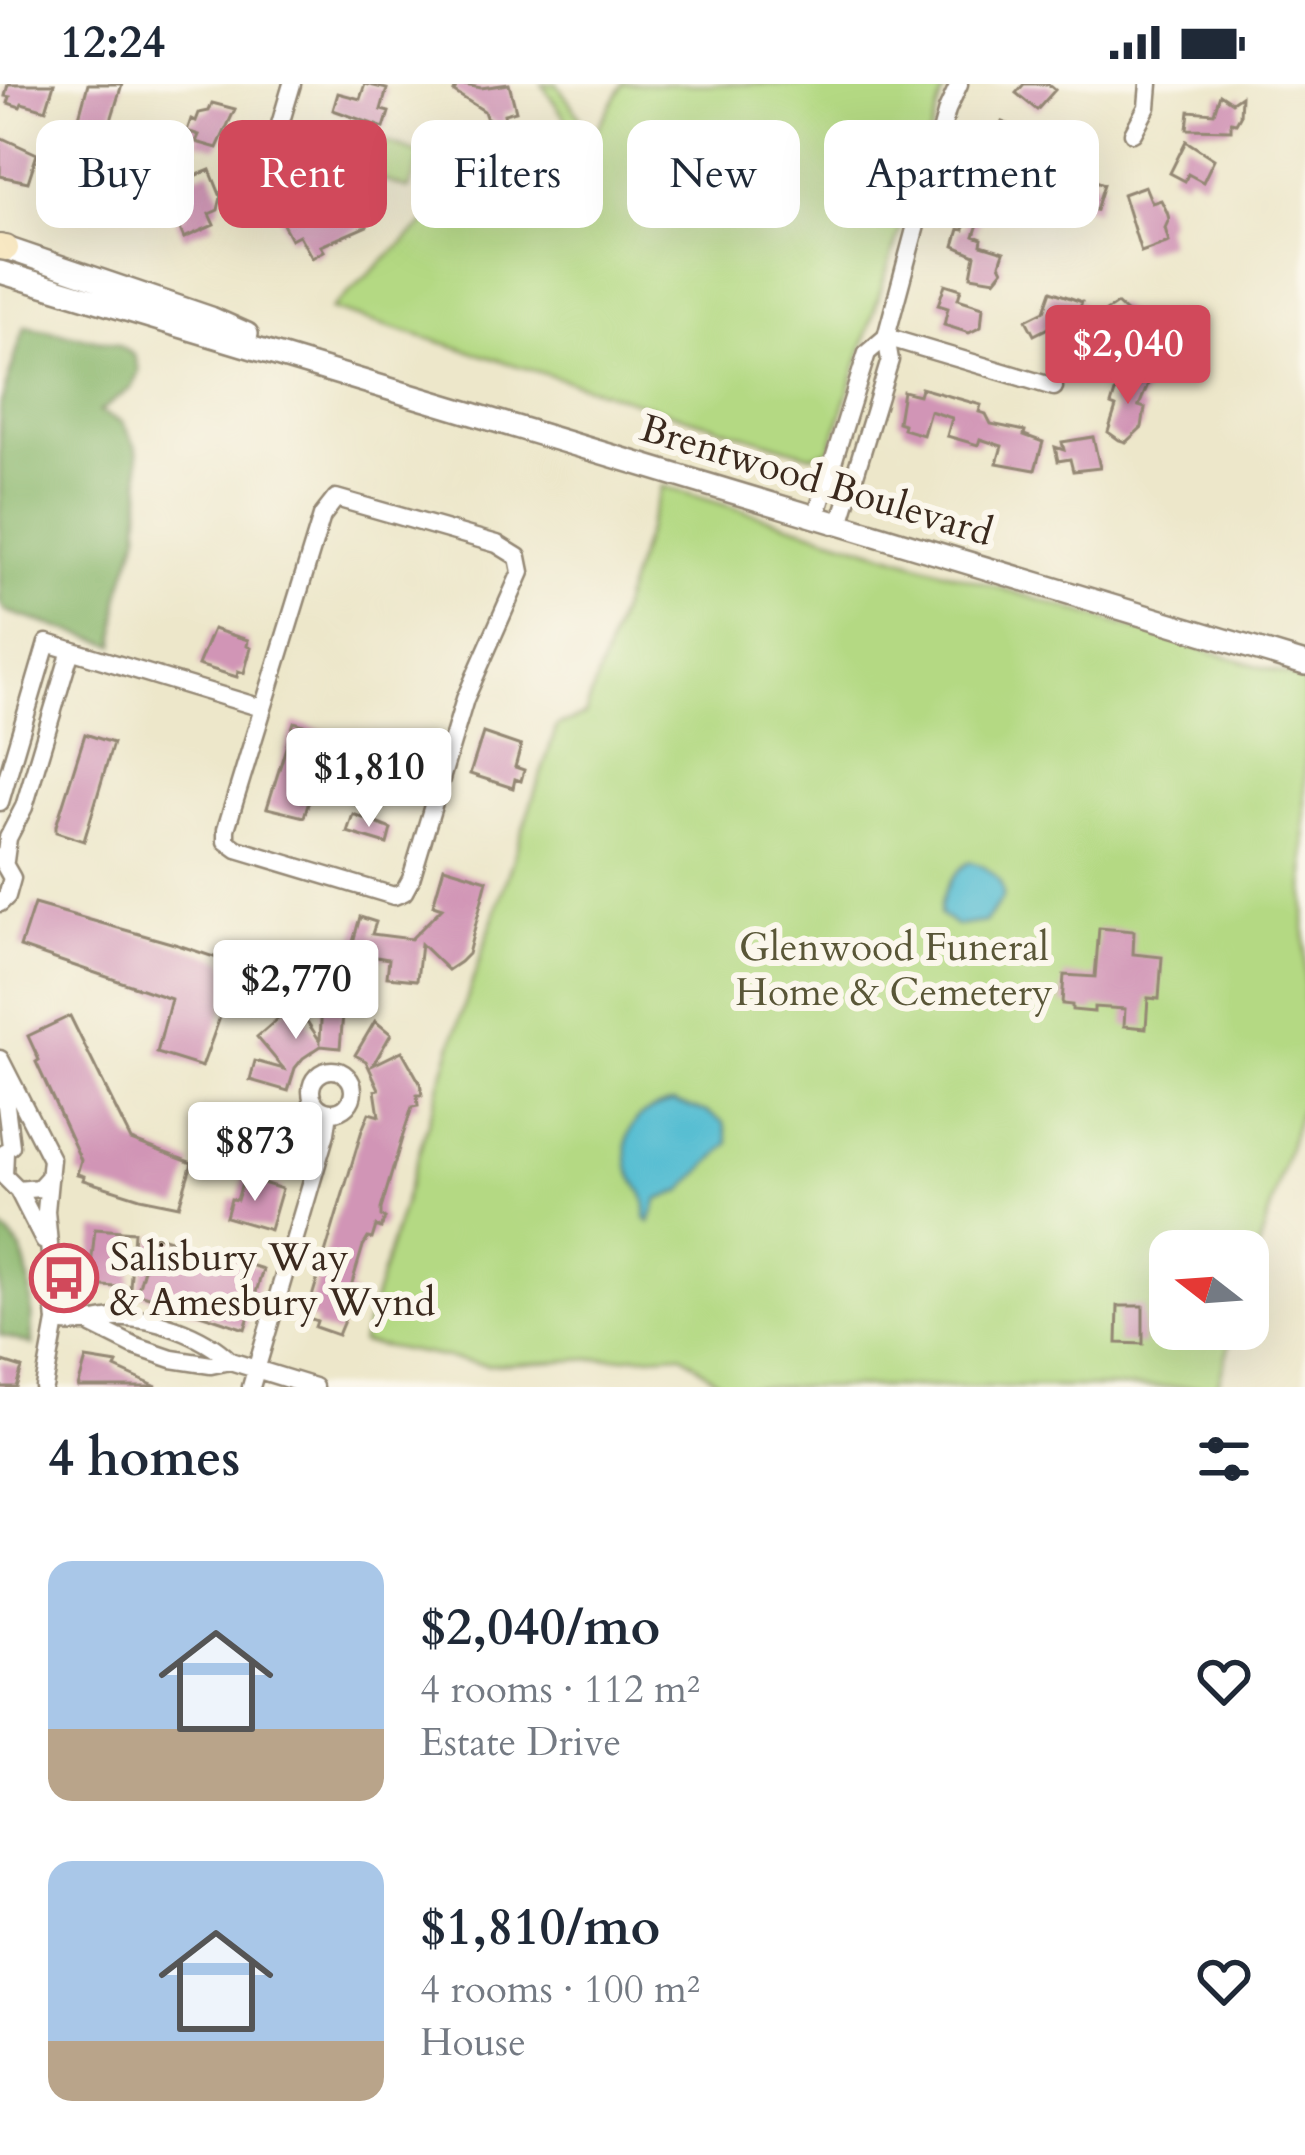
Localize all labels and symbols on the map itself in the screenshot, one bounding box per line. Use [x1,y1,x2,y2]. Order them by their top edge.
pin: $2,040 [1030,305,1226,407]
street label: Brentwood Boulevard [634,402,999,559]
pin: $1,810 [271,728,467,830]
park label: Glenwood Funeral Home & Cemetery [735,921,1053,1019]
pin: $2,770 [198,940,394,1042]
pin: $873 [184,1102,326,1204]
north arrow [1149,1230,1269,1350]
place label: Salisbury Way & Amesbury Wynd [110,1231,435,1329]
bus stop icon: Salisbury Way & Amesbury Wynd [29,1243,99,1313]

